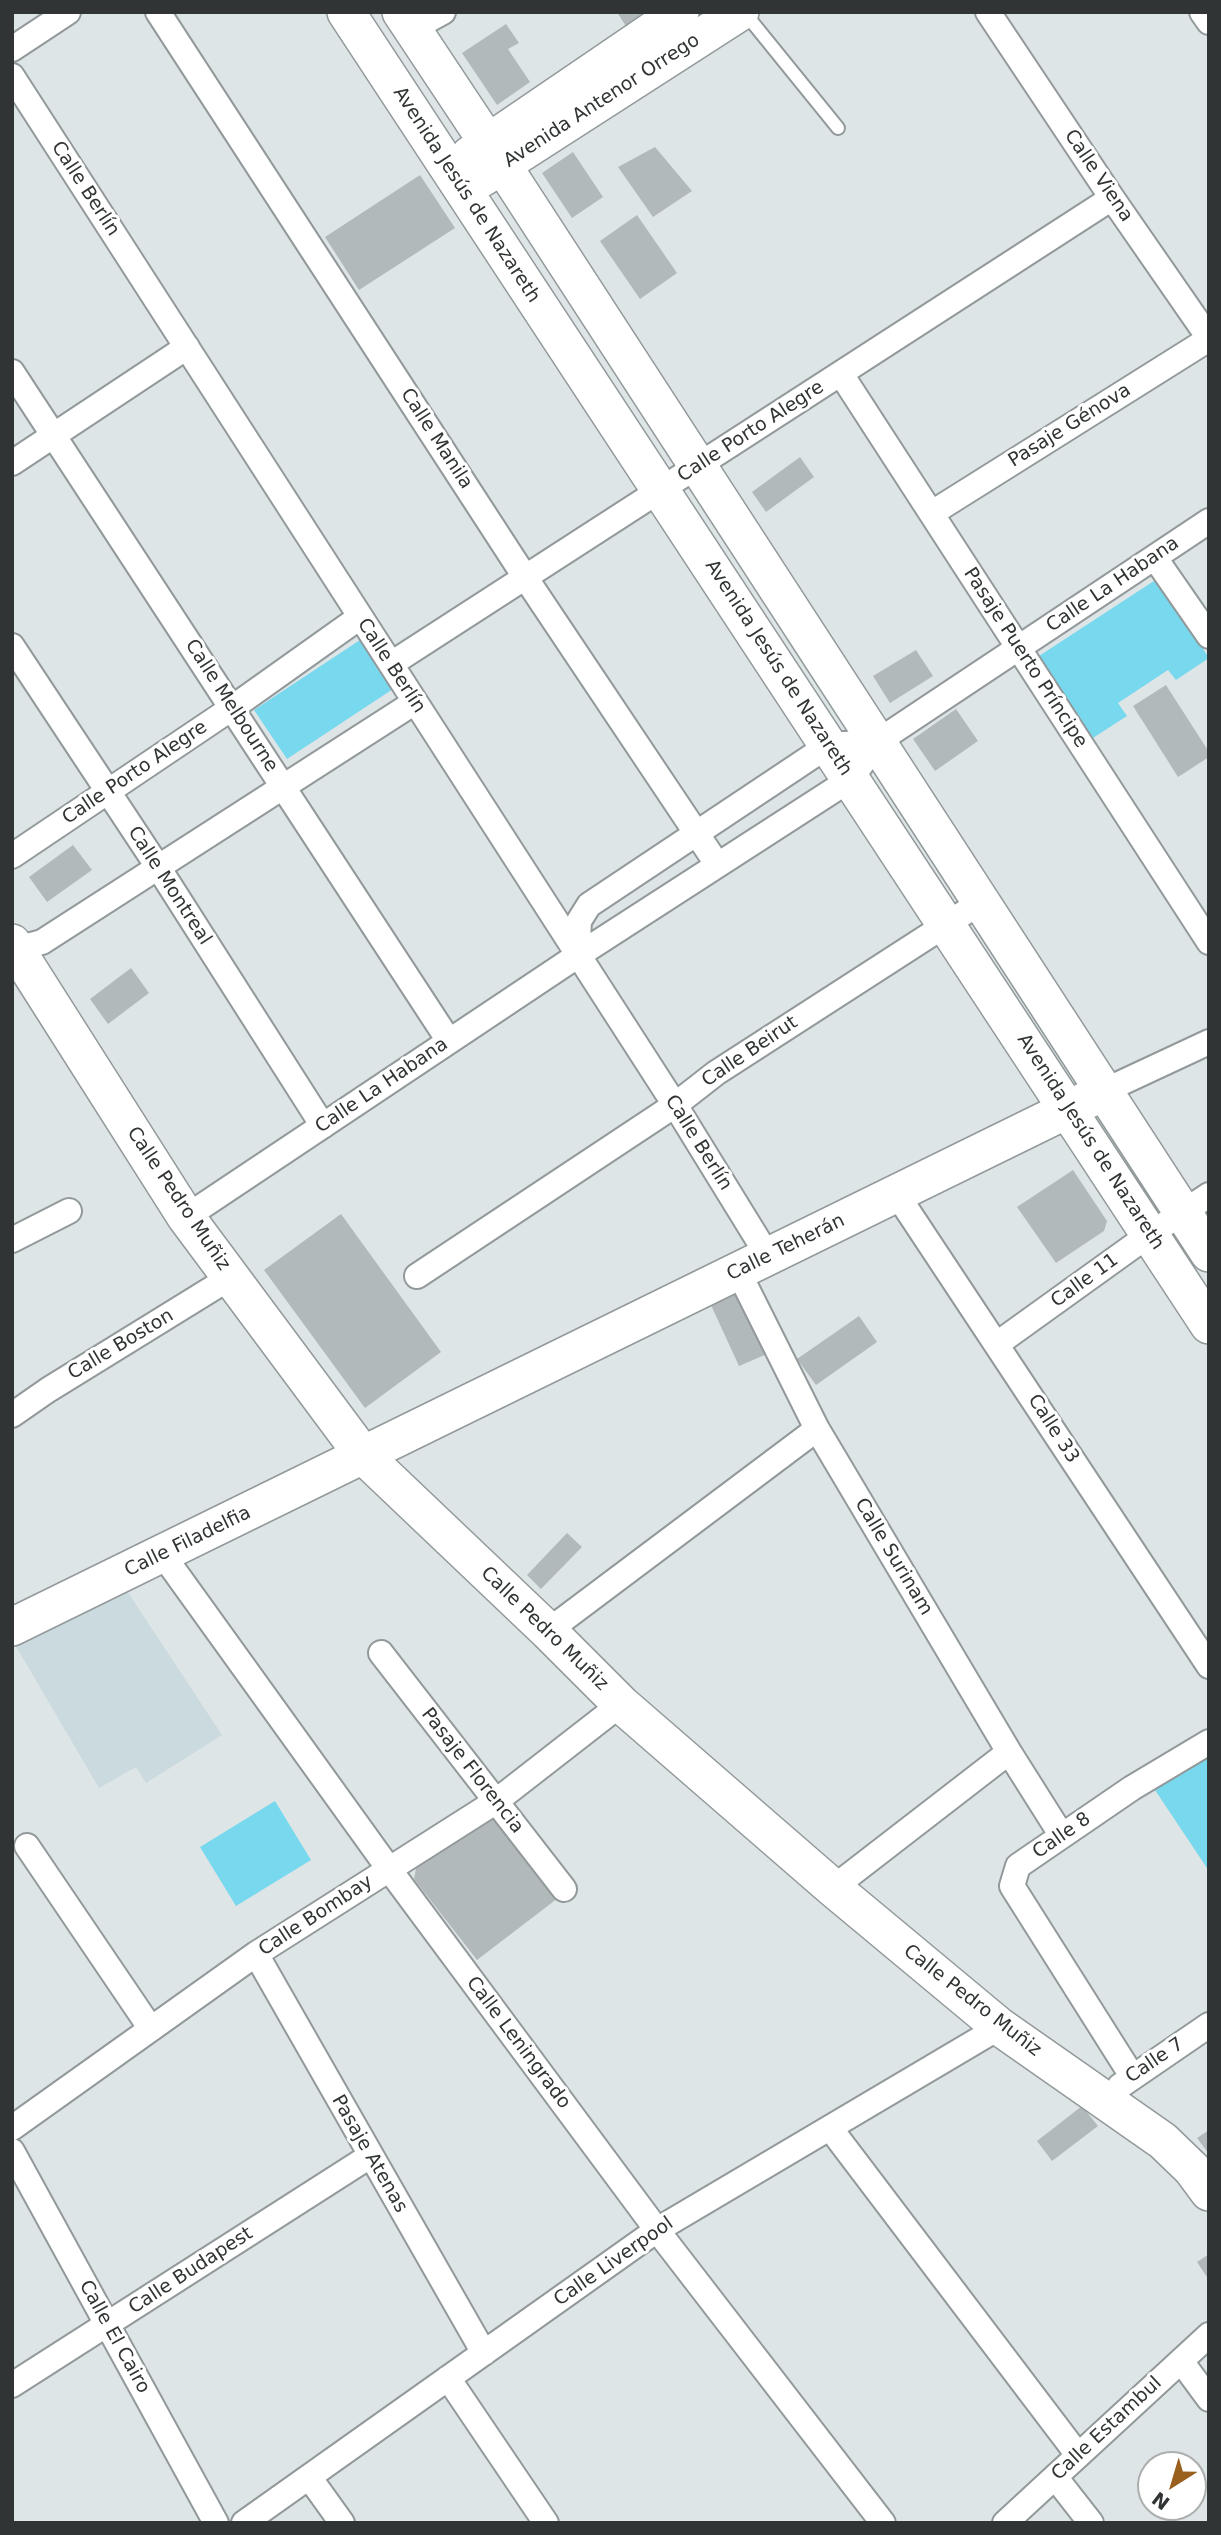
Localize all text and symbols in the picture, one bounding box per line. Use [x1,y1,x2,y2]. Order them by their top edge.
street label: Avenida Antenor Orrego [500,29,704,173]
street label: Avenida Jesús de Nazareth [388,83,544,307]
street label: Calle Viena [1059,126,1137,226]
street label: Calle Berlín [46,137,124,241]
street label: Calle Porto Alegre [674,376,828,488]
street label: Pasaje Génova [1005,379,1135,473]
street label: Calle Manila [395,384,477,494]
street label: Calle La Habana [1042,532,1184,638]
street label: Avenida Jesús de Nazareth [700,556,856,780]
street label: Pasaje Puerto Príncipe [958,564,1092,752]
street label: Calle Berlín [352,614,430,718]
street label: Calle Melbourne [180,635,282,777]
street label: Calle Porto Alegre [58,716,212,830]
street label: Calle Montreal [122,822,216,950]
street label: Calle Beirut [698,1012,802,1092]
street label: Avenida Jesús de Nazareth [1012,1030,1168,1254]
street label: Calle La Habana [311,1033,453,1139]
street label: Calle Berlín [660,1091,736,1195]
street label: Calle Pedro Muñiz [121,1123,235,1275]
street label: Calle Teherán [723,1210,849,1286]
street label: Calle 11 [1047,1249,1123,1313]
street label: Calle Boston [64,1305,178,1385]
street label: Calle 33 [1022,1390,1084,1468]
street label: Calle Surinam [849,1494,937,1620]
street label: Calle Filadelfia [121,1502,255,1582]
street label: Calle Pedro Muñiz [475,1562,613,1696]
street label: Pasaje Florencia [416,1704,528,1838]
street label: Calle 8 [1029,1808,1095,1864]
street label: Calle Bombay [255,1871,377,1961]
street label: Calle Pedro Muñiz [899,1940,1045,2062]
street label: Calle Leningrado [461,1972,575,2114]
street label: Calle 7 [1122,2033,1188,2089]
street label: Pasaje Atenas [326,2091,412,2217]
street label: Calle Liverpool [550,2212,678,2312]
street label: Calle Budapest [125,2222,257,2320]
street label: Calle El Cairo [74,2276,154,2398]
street label: Calle Estambul [1047,2372,1167,2486]
north arrow [1137,2451,1207,2521]
text: N [1148,2488,1174,2515]

